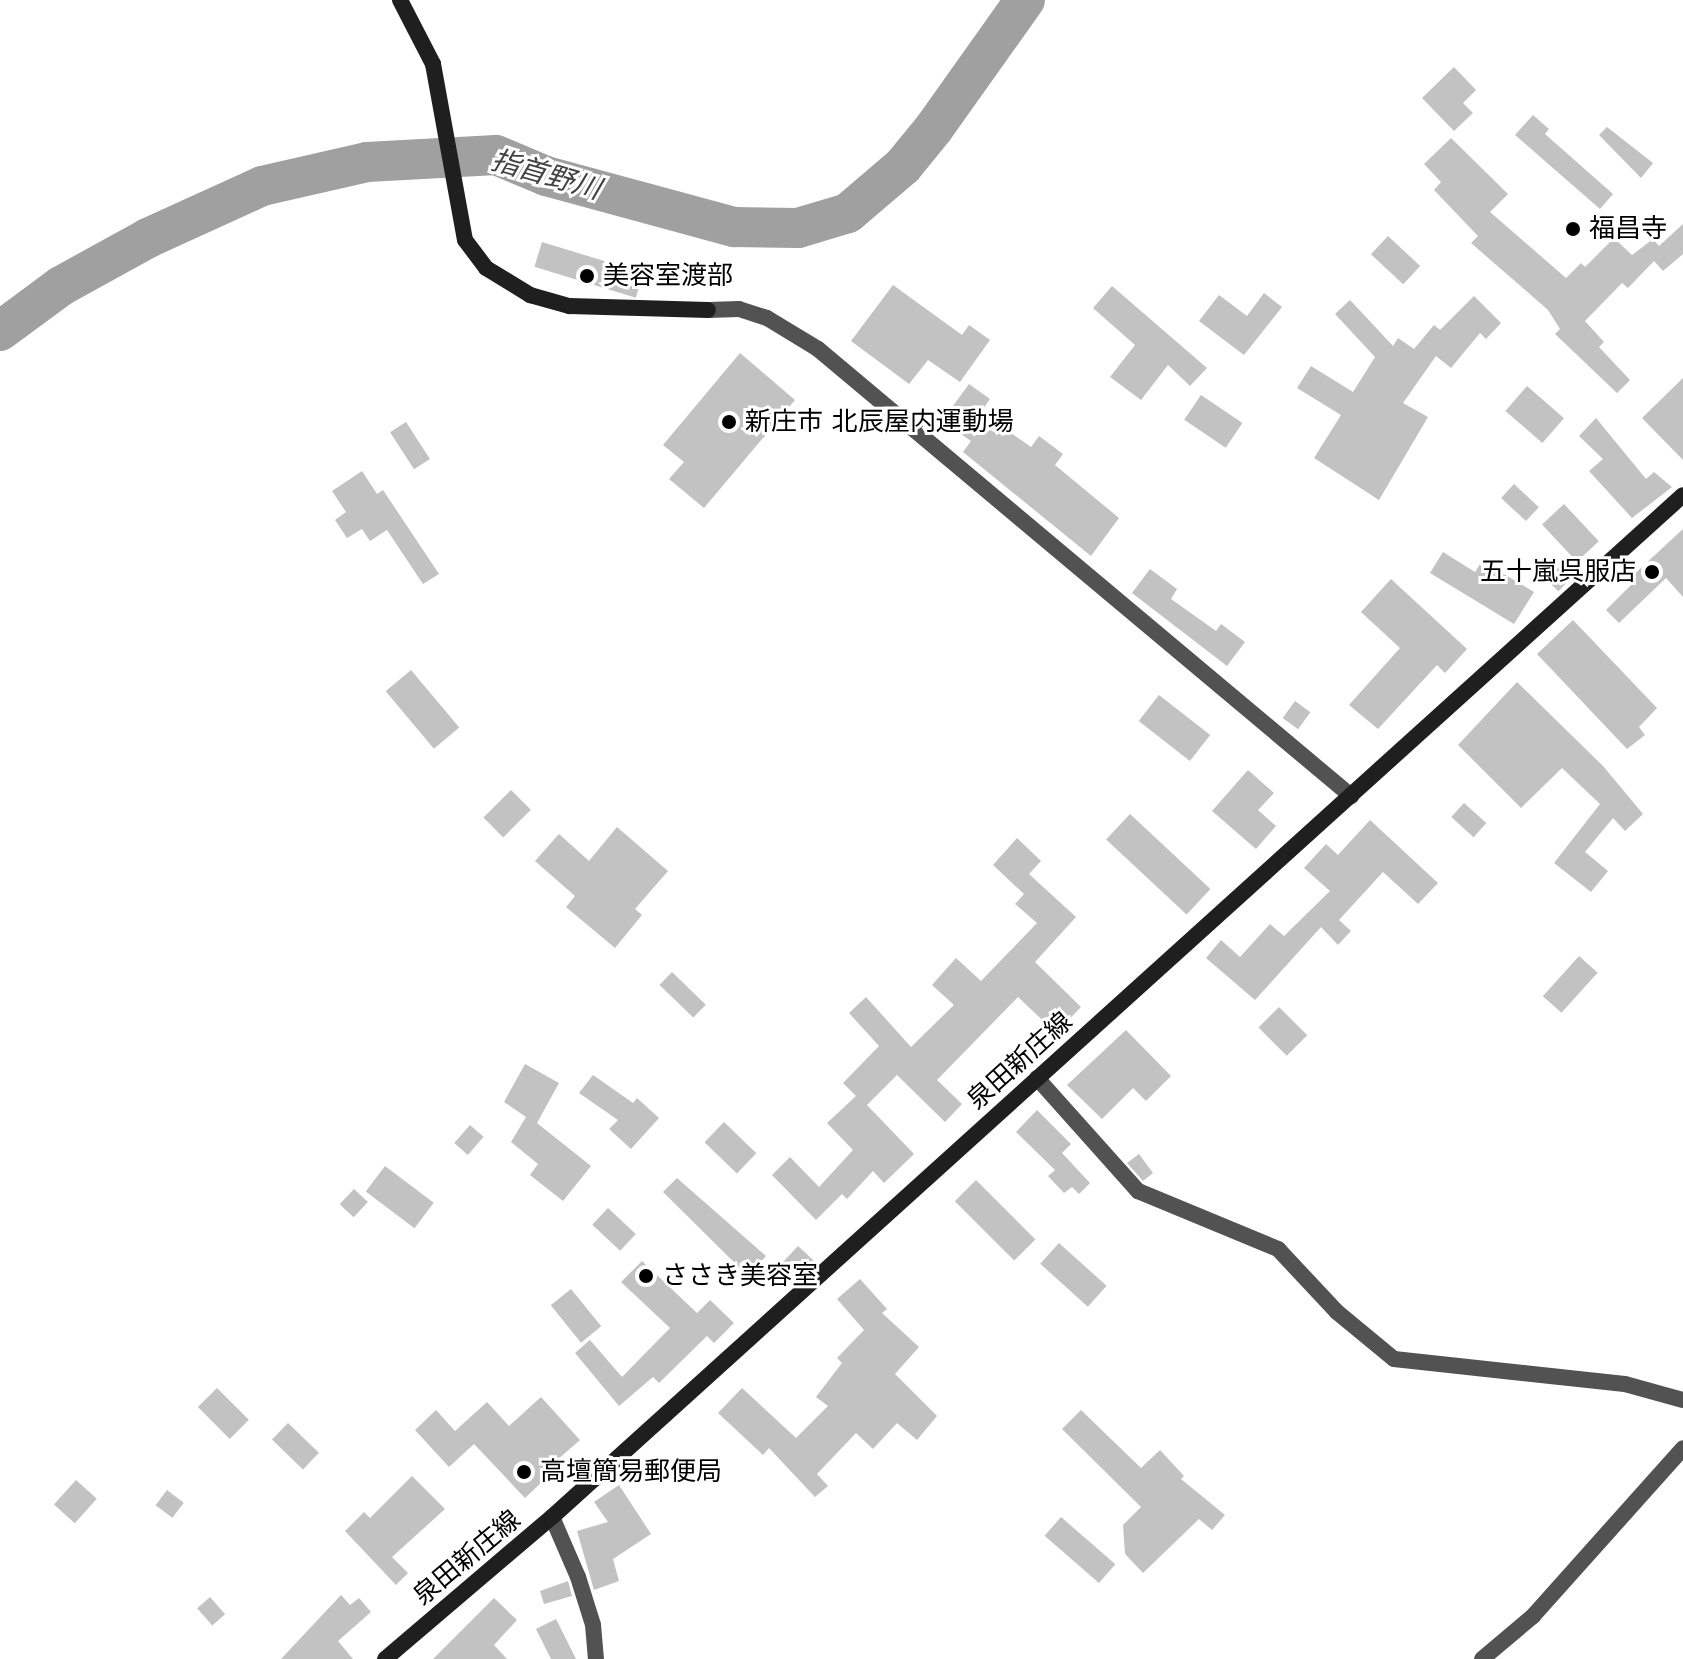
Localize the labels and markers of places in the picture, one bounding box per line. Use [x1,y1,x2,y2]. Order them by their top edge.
place label: 福昌寺 [1589,213,1667,245]
marker: 福昌寺 [1564,220,1582,238]
place label: 美容室渡部 [603,260,733,292]
marker: 美容室渡部 [578,267,596,285]
place label: 新庄市 北辰屋内運動場 [745,406,1014,438]
marker: 新庄市 北辰屋内運動場 [720,413,738,431]
place label: 五十嵐呉服店 [1480,556,1636,588]
marker: 五十嵐呉服店 [1643,563,1661,581]
place label: ささき美容室 [662,1260,818,1292]
marker: ささき美容室 [637,1267,655,1285]
place label: 高壇簡易郵便局 [540,1456,722,1488]
marker: 高壇簡易郵便局 [515,1463,533,1481]

